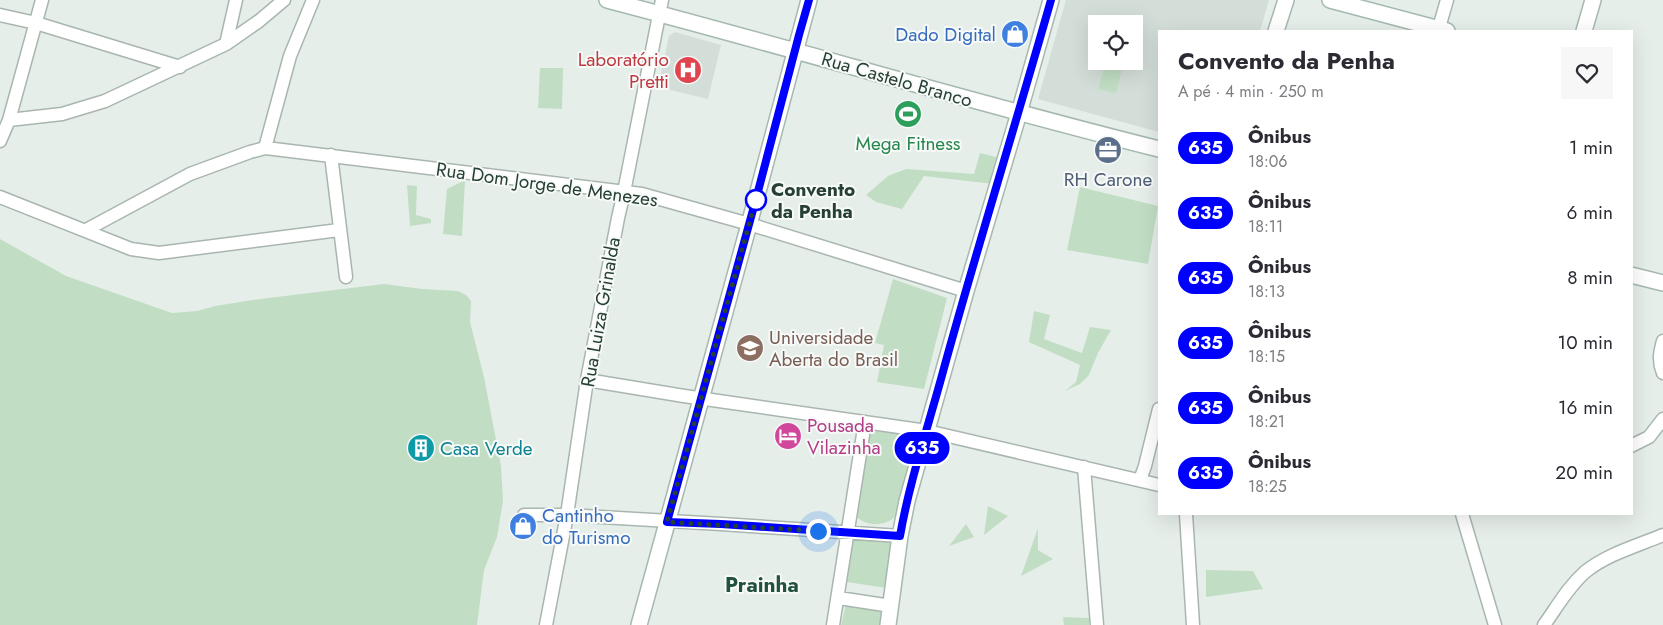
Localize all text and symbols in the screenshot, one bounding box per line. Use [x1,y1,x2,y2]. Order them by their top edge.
map controls [1088,15,1143,70]
button: locate [1088,15,1143,70]
shop icon: Dado Digital [1000,19,1030,49]
place label: Dado Digital [895,21,996,48]
text: Convento da Penha [1178,43,1395,78]
street label: Rua Castelo Branco [818,45,975,114]
place label: Laboratório Pretti [578,46,669,95]
button: heart [1561,47,1613,99]
hospital icon: Laboratório Pretti [673,55,703,85]
text: A pé · 4 min · 250 m [1178,80,1324,103]
sports icon: Mega Fitness [893,99,923,129]
text: Ônibus [1248,123,1311,150]
place label: Mega Fitness [856,130,961,157]
text: 1 min [1569,134,1613,161]
office icon: RH Carone [1093,135,1123,165]
text: 635 [1188,135,1223,161]
text: 18:06 [1248,150,1288,173]
street label: Rua Dom Jorge de Menezes [434,156,660,213]
place label: RH Carone [1064,166,1152,193]
place label: Convento da Penha [771,176,855,225]
text: Ônibus [1248,188,1311,215]
marker: Convento da Penha [745,189,767,211]
text: 6 min [1567,199,1613,226]
text: 635 [1188,200,1223,226]
text: 18:11 [1248,215,1283,238]
street label: Rua Luiza Grinalda [574,235,627,389]
text: Ônibus [1248,253,1311,280]
text: 8 min [1567,264,1613,291]
text: 635 [1188,265,1223,291]
text: 18:13 [1248,280,1285,303]
text: Ônibus [1248,318,1311,345]
place label: Universidade Aberta do Brasil [769,324,898,373]
text: 10 min [1558,329,1613,356]
text: 635 [1188,330,1223,356]
school or university icon: Universidade Aberta do Brasil [735,333,765,363]
text: 18:15 [1248,345,1285,368]
text: Ônibus [1248,383,1311,410]
text: 16 min [1558,394,1613,421]
text: 635 [1188,395,1223,421]
text: 18:21 [1248,410,1285,433]
place label: Pousada Vilazinha [807,412,881,461]
hotel icon: Pousada Vilazinha [773,421,803,451]
line badge: 635 [893,432,951,464]
building icon: Casa Verde [406,433,436,463]
place label: Casa Verde [440,435,533,462]
text: 635 [905,435,939,461]
text: Ônibus [1248,448,1311,475]
text: 20 min [1555,459,1613,486]
text: 635 [1188,460,1223,486]
text: 18:25 [1248,475,1287,498]
place label: Cantinho do Turismo [542,502,631,551]
shop icon: Cantinho do Turismo [508,511,538,541]
your location [806,519,831,544]
district label: Prainha [725,570,799,600]

